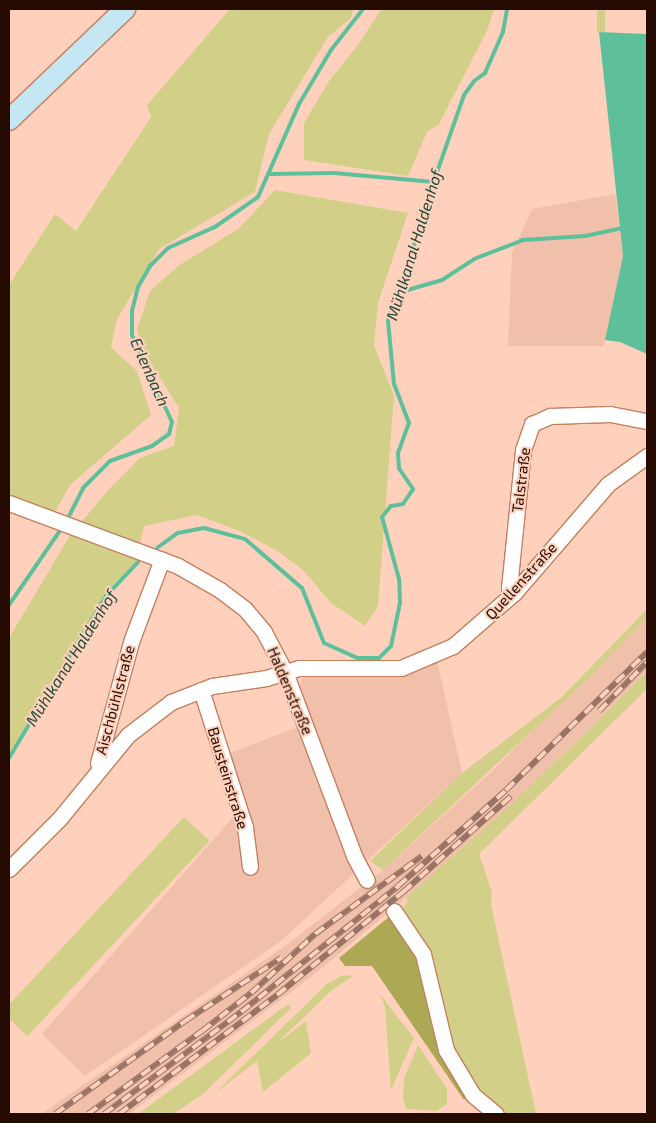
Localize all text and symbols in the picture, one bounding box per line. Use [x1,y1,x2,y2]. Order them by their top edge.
water label: Mühlkanal Haldenhof [382,167,446,323]
water label: Erlenbach [126,335,174,409]
street label: Talstraße [508,446,534,514]
street label: Quellenstraße [481,539,561,623]
water label: Mühlkanal Haldenhof [21,586,121,730]
street label: Aischbühlstraße [92,643,138,757]
street label: Haldenstraße [263,644,317,738]
street label: Bausteinstraße [204,725,252,831]

